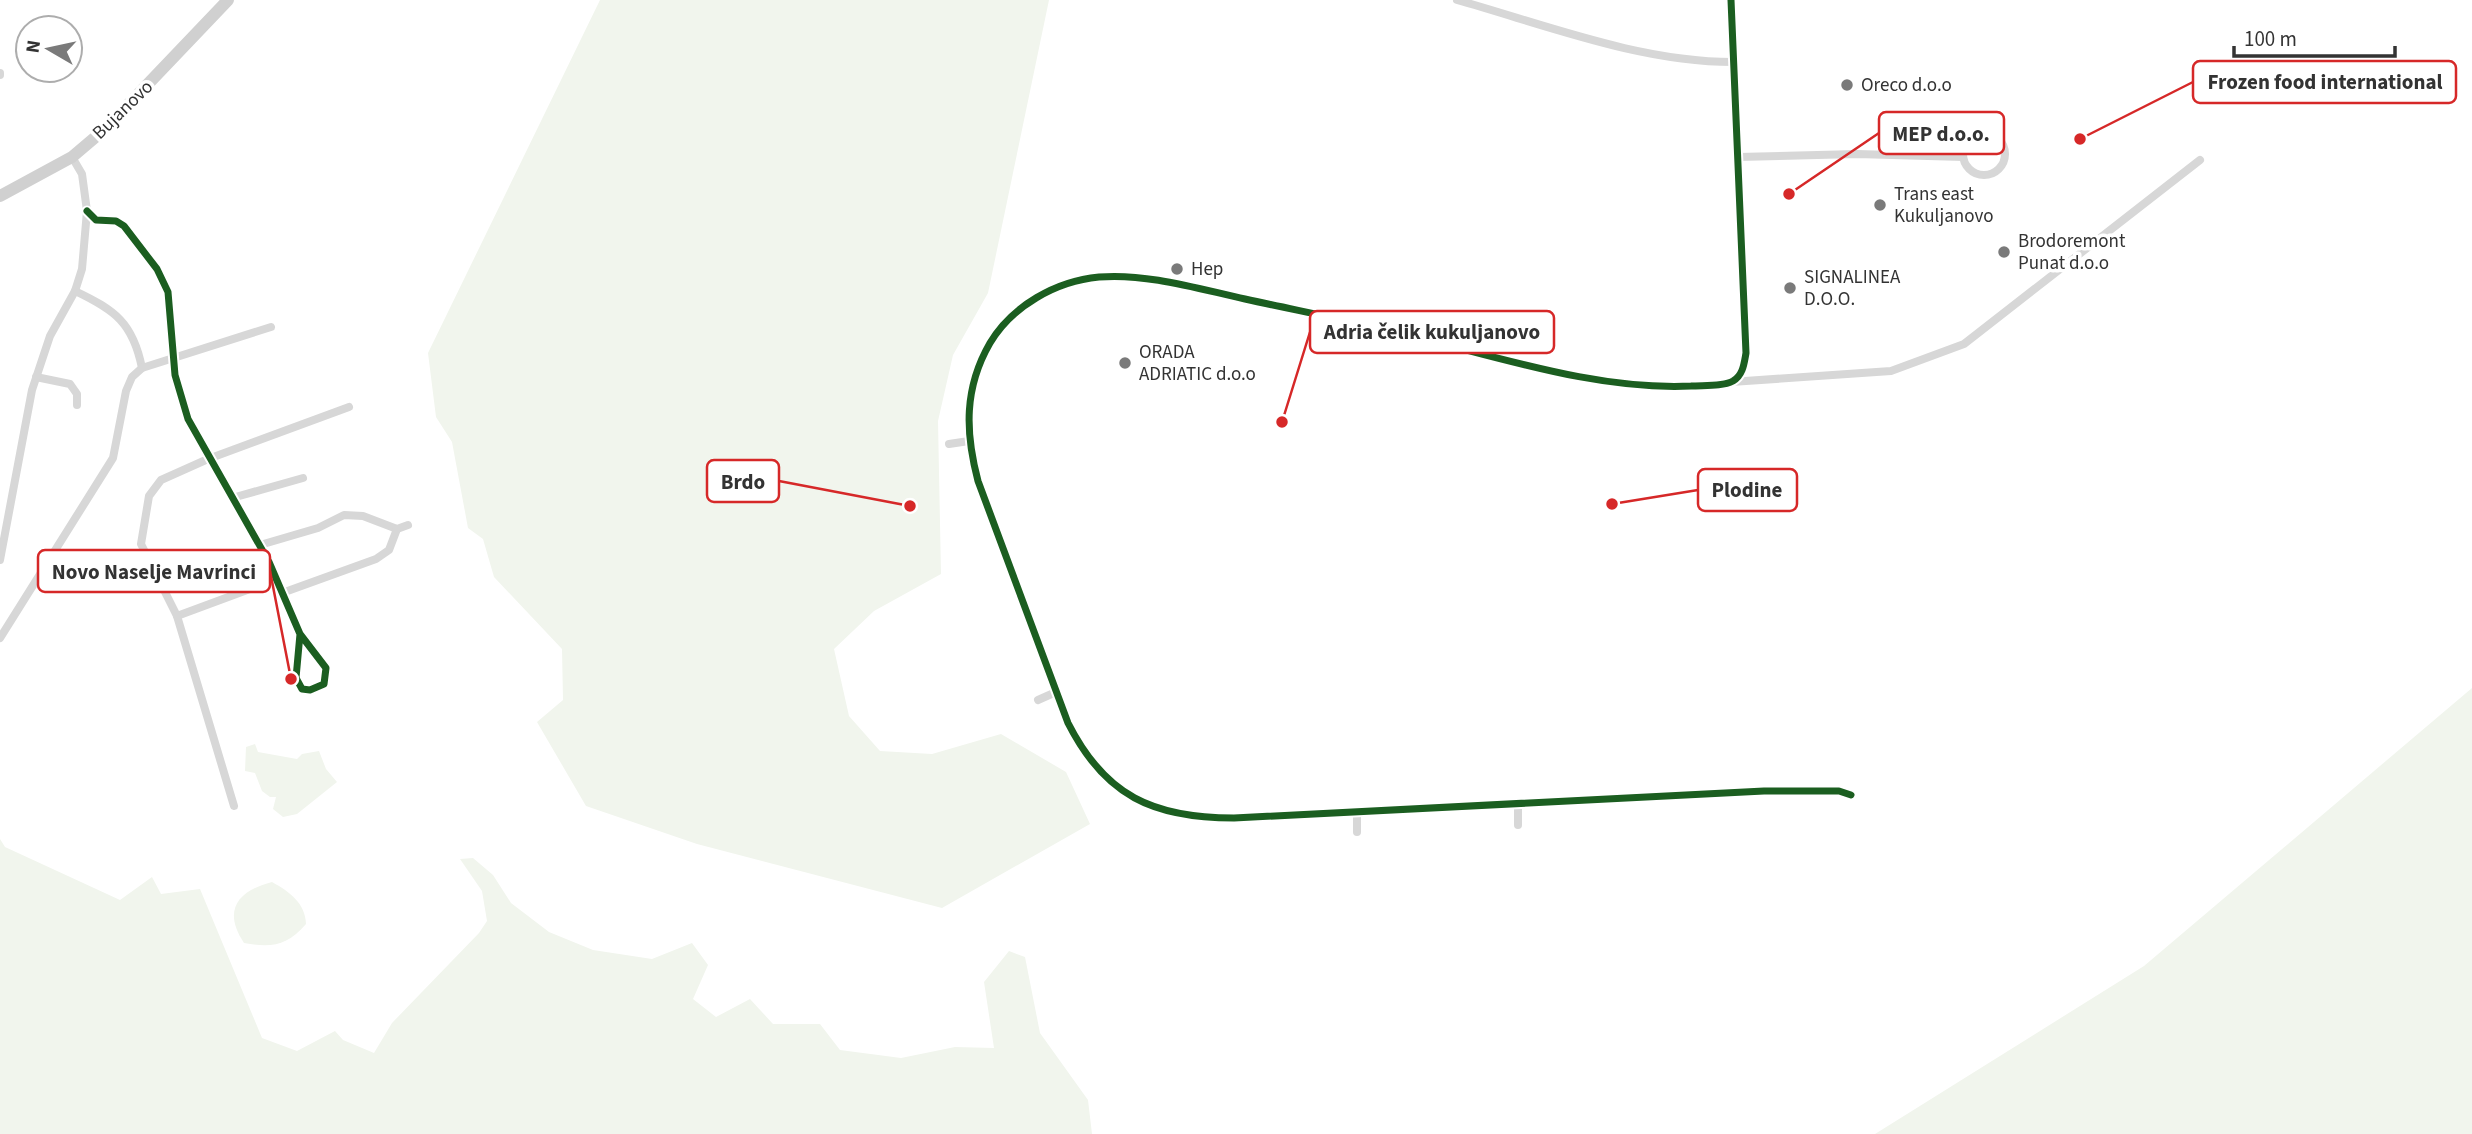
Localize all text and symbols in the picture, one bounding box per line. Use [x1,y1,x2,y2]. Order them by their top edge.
north arrow [14,14,84,84]
scale bar [2234,14,2395,58]
text: 100 m [2244,24,2297,54]
text: N [19,38,48,55]
callout: Frozen food international [2193,61,2456,103]
text: Frozen food international [2207,67,2443,97]
place label: Oreco d.o.o [1861,72,1952,99]
street label: Bujanovo [86,74,160,146]
marker: Oreco d.o.o [1839,77,1855,93]
callout: MEP d.o.o. [1879,112,2004,154]
text: MEP d.o.o. [1892,119,1990,149]
place label: Trans east Kukuljanovo [1894,181,1994,230]
marker: Trans east Kukuljanovo [1872,197,1888,213]
place label: Brodoremont Punat d.o.o [2018,228,2126,277]
marker: Brodoremont Punat d.o.o [1996,244,2012,260]
place label: Hep [1191,256,1223,283]
marker: Hep [1169,261,1185,277]
place label: SIGNALINEA D.O.O. [1804,264,1901,313]
marker: SIGNALINEA D.O.O. [1782,280,1798,296]
callout: Adria čelik kukuljanovo [1310,311,1554,353]
text: Adria čelik kukuljanovo [1323,317,1540,347]
place label: ORADA ADRIATIC d.o.o [1139,339,1256,388]
marker: ORADA ADRIATIC d.o.o [1117,355,1133,371]
callout: Brdo [707,460,779,502]
text: Brdo [721,467,765,497]
callout: Plodine [1698,469,1797,511]
text: Plodine [1712,475,1783,505]
callout: Novo Naselje Mavrinci [38,550,270,592]
text: Novo Naselje Mavrinci [52,557,256,587]

